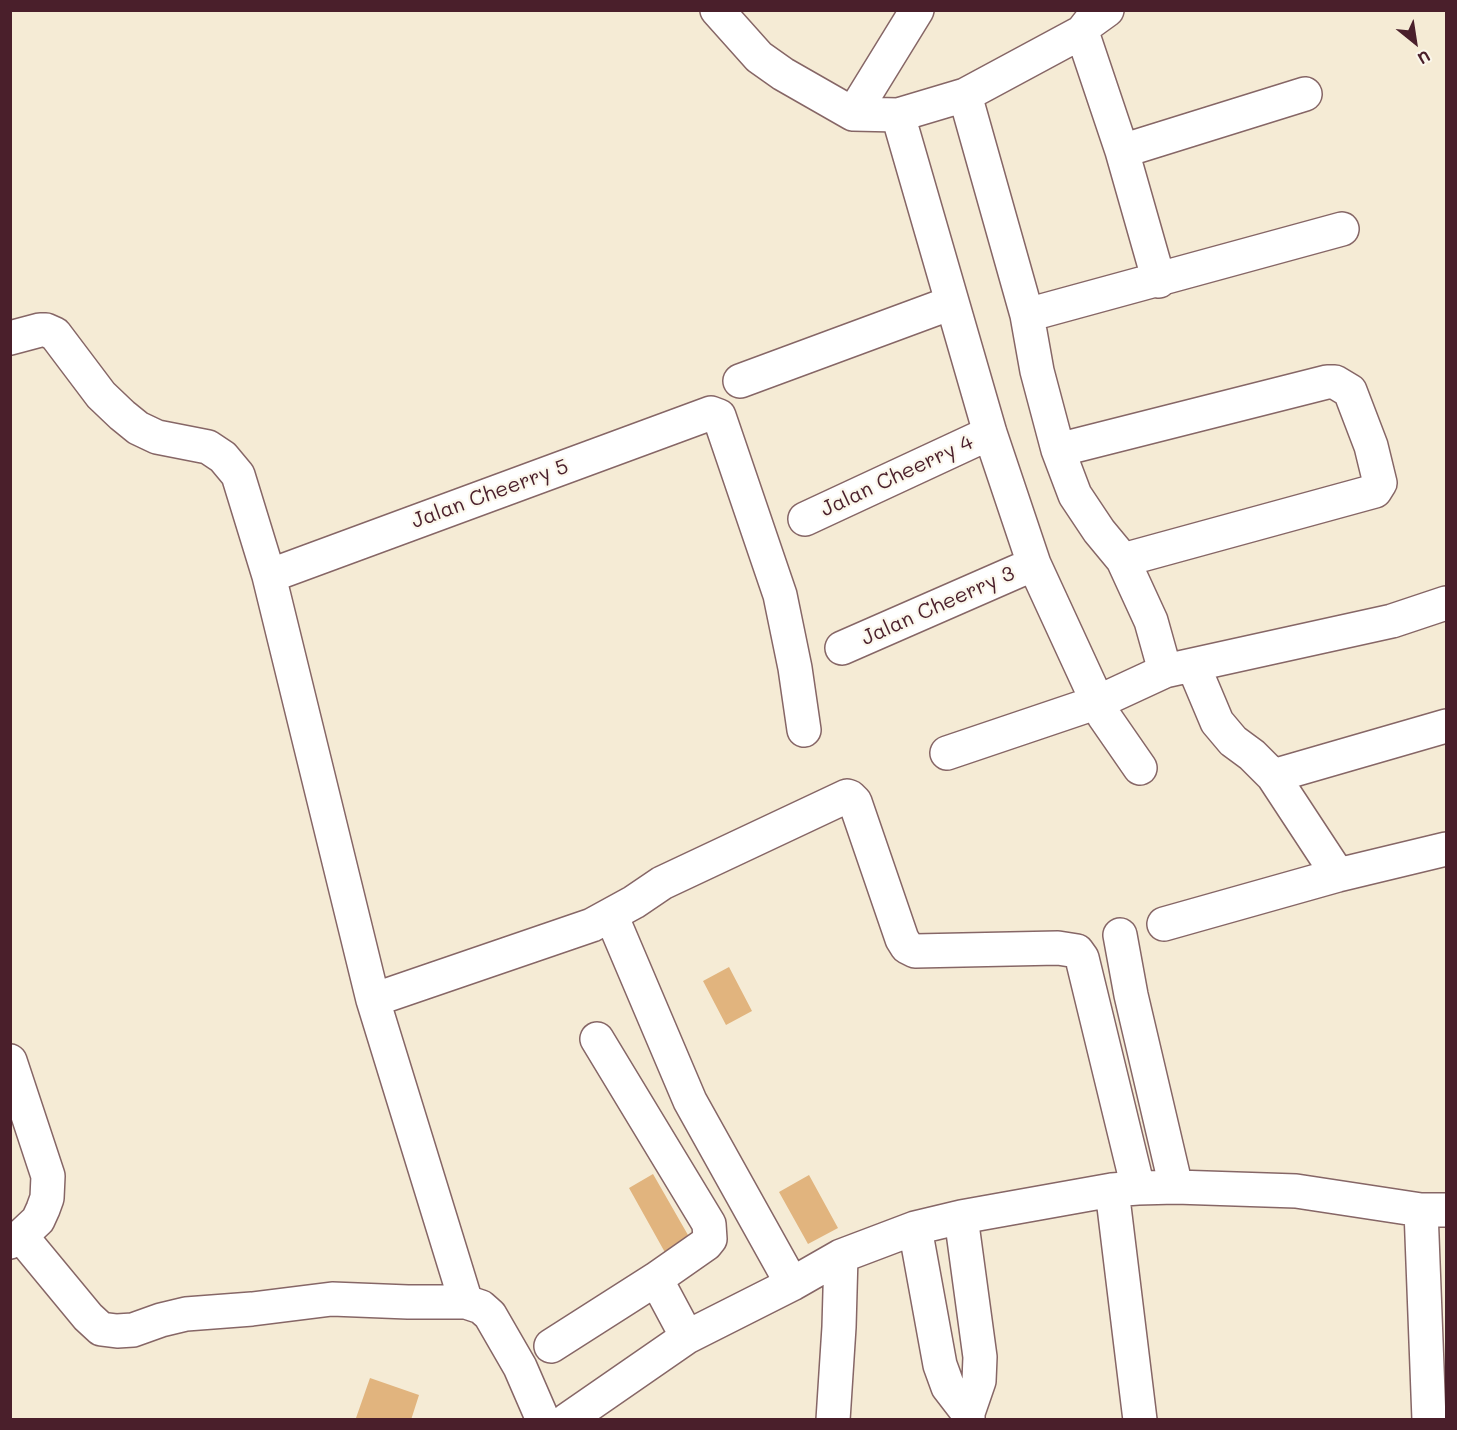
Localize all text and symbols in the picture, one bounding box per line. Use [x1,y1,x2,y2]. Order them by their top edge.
north arrow [1385,12,1445,72]
text: U [1414,46,1434,70]
street label: Jalan Cheerry 4 [817,430,977,522]
street label: Jalan Cheerry 5 [408,454,572,534]
street label: Jalan Cheerry 3 [857,561,1019,651]

